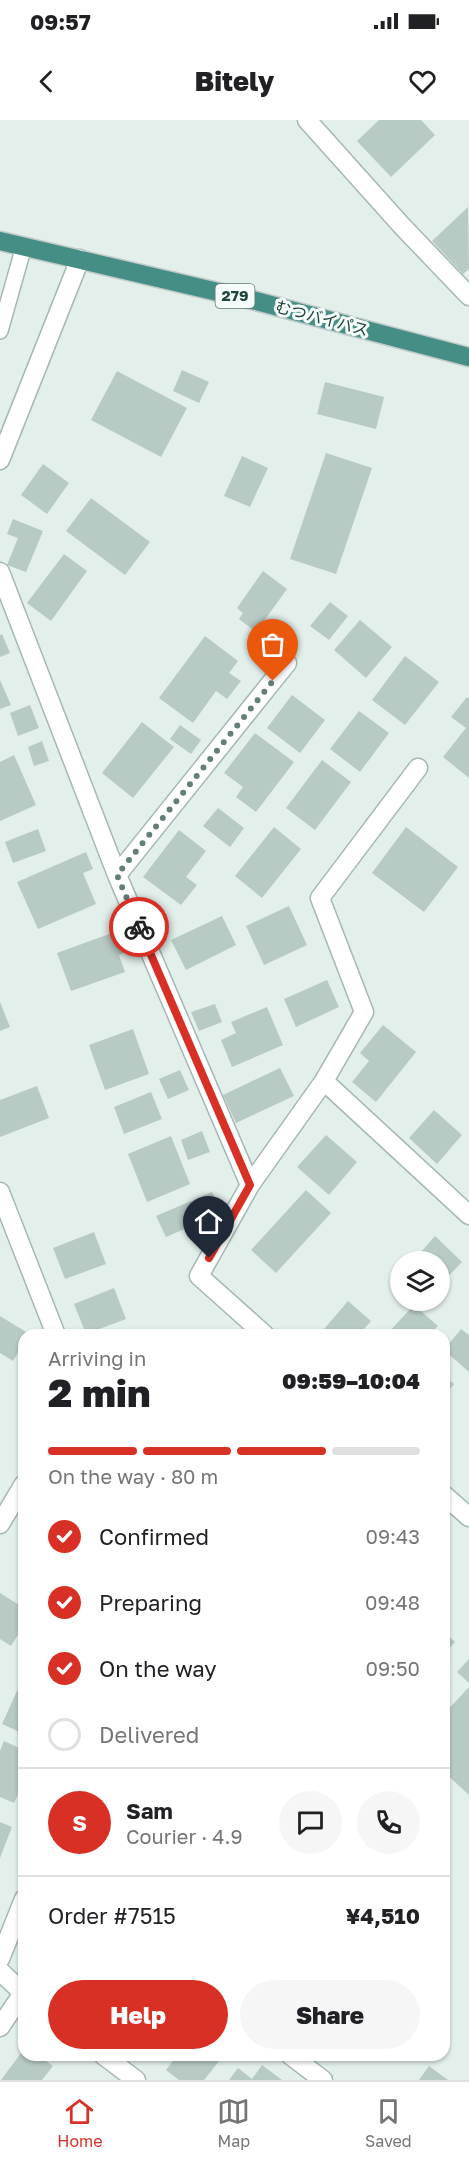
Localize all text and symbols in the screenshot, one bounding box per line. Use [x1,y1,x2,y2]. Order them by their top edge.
text: 09:57 [30,8,91,35]
icon: back [30,65,63,98]
text: Bitely [195,65,274,97]
icon: heart [406,65,439,98]
road number: 279 [216,284,254,308]
street label: むつバイパス [273,296,371,340]
pin [247,619,298,681]
icon: bag [256,628,289,661]
courier [109,897,169,957]
icon: bike [123,911,156,944]
pin [183,1196,234,1258]
icon: home [192,1205,225,1238]
map controls [390,1251,450,1311]
button: layers [390,1251,450,1311]
text: Arriving in [48,1346,146,1370]
text: 09:59–10:04 [282,1367,420,1394]
text: 2 min [48,1369,151,1416]
text: On the way · 80 m [48,1464,218,1488]
icon: check [48,1520,81,1553]
text: Confirmed [99,1523,209,1550]
text: 09:43 [366,1524,420,1548]
icon: check [48,1586,81,1619]
text: Preparing [99,1589,202,1616]
text: 09:48 [365,1590,420,1614]
icon: check [48,1652,81,1685]
text: On the way [99,1655,217,1682]
text: 09:50 [366,1656,420,1680]
text: Delivered [99,1721,199,1748]
button: chat [279,1791,342,1854]
button: phone [357,1791,420,1854]
text: Sam [126,1797,173,1824]
text: S [72,1809,87,1836]
text: Courier · 4.9 [126,1824,243,1848]
text: Order #7515 [48,1902,176,1929]
text: ¥4,510 [346,1902,420,1929]
button: Help [48,1980,228,2049]
button: Share [240,1980,420,2049]
tab: Home [57,2095,103,2151]
tab: Map [217,2095,250,2151]
tab: Saved [365,2095,412,2151]

